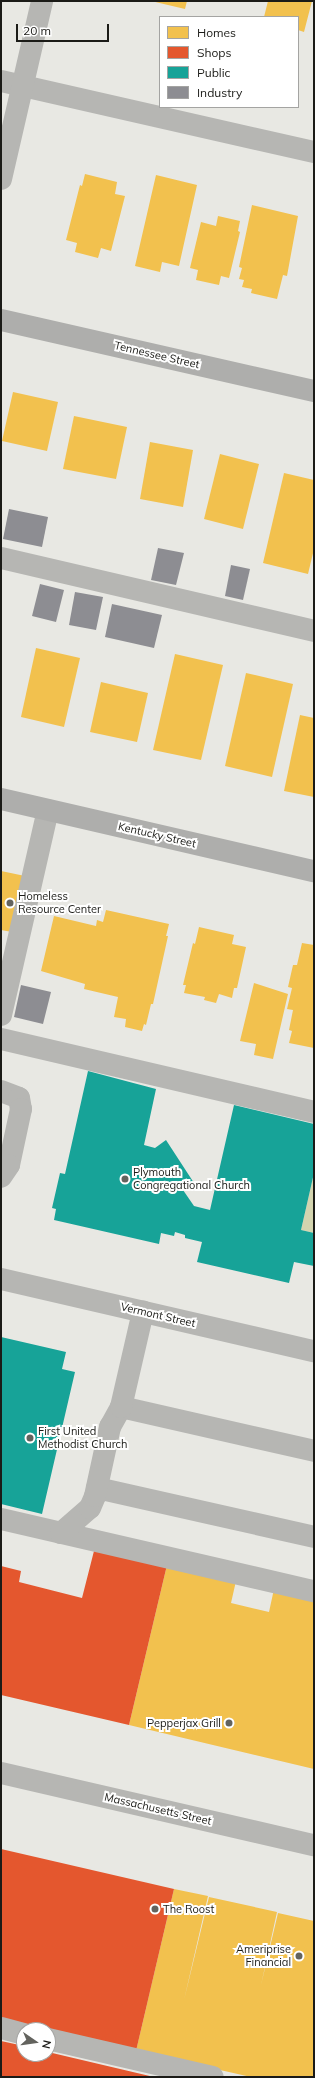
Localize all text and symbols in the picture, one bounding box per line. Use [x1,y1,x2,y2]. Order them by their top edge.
scale bar [18,16,111,42]
legend [159,16,299,108]
text: 20 m [23,23,51,38]
text: Homes [197,25,236,40]
text: Shops [197,45,232,60]
text: Public [197,65,231,80]
text: Industry [197,85,242,100]
street label: Tennessee Street [113,339,201,371]
street label: Kentucky Street [117,820,197,850]
place label: Homeless Resource Center [18,890,101,916]
marker: Homeless Resource Center [5,898,15,908]
place label: Plymouth Congregational Church [133,1166,250,1192]
marker: Plymouth Congregational Church [120,1174,130,1184]
street label: Vermont Street [119,1300,197,1330]
place label: First United Methodist Church [38,1425,127,1451]
marker: First United Methodist Church [25,1433,35,1443]
place label: Pepperjax Grill [147,1716,221,1730]
marker: Pepperjax Grill [224,1718,234,1728]
street label: Massachusetts Street [103,1790,213,1828]
place label: The Roost [163,1902,214,1916]
marker: The Roost [150,1904,160,1914]
place label: Ameriprise Financial [236,1943,291,1969]
marker: Ameriprise Financial [294,1951,304,1961]
north arrow [16,2022,56,2062]
text: N [39,2039,54,2050]

